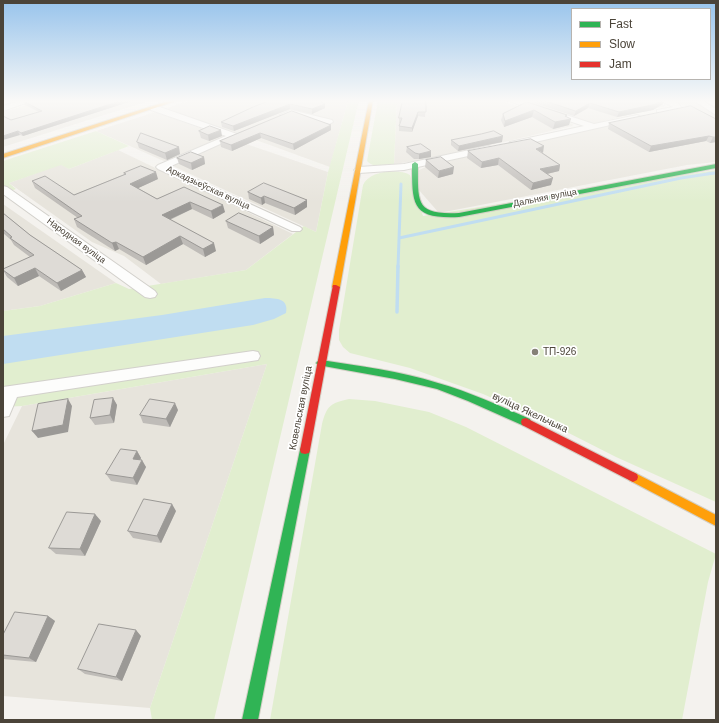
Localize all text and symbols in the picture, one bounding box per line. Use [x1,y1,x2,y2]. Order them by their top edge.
legend [571,8,711,80]
text: Fast [609,17,632,31]
text: Slow [609,37,635,51]
text: Jam [609,57,632,71]
street label: Аркадзьеўская вуліца [164,164,252,212]
street label: Дальняя вуліца [512,187,578,209]
street label: Народная вуліца [44,216,108,266]
place label: ТП-926 [543,346,576,358]
marker: ТП-926 [530,347,540,357]
street label: Ковельская вуліца [287,365,315,451]
street label: вуліца Якельчыка [490,390,570,436]

